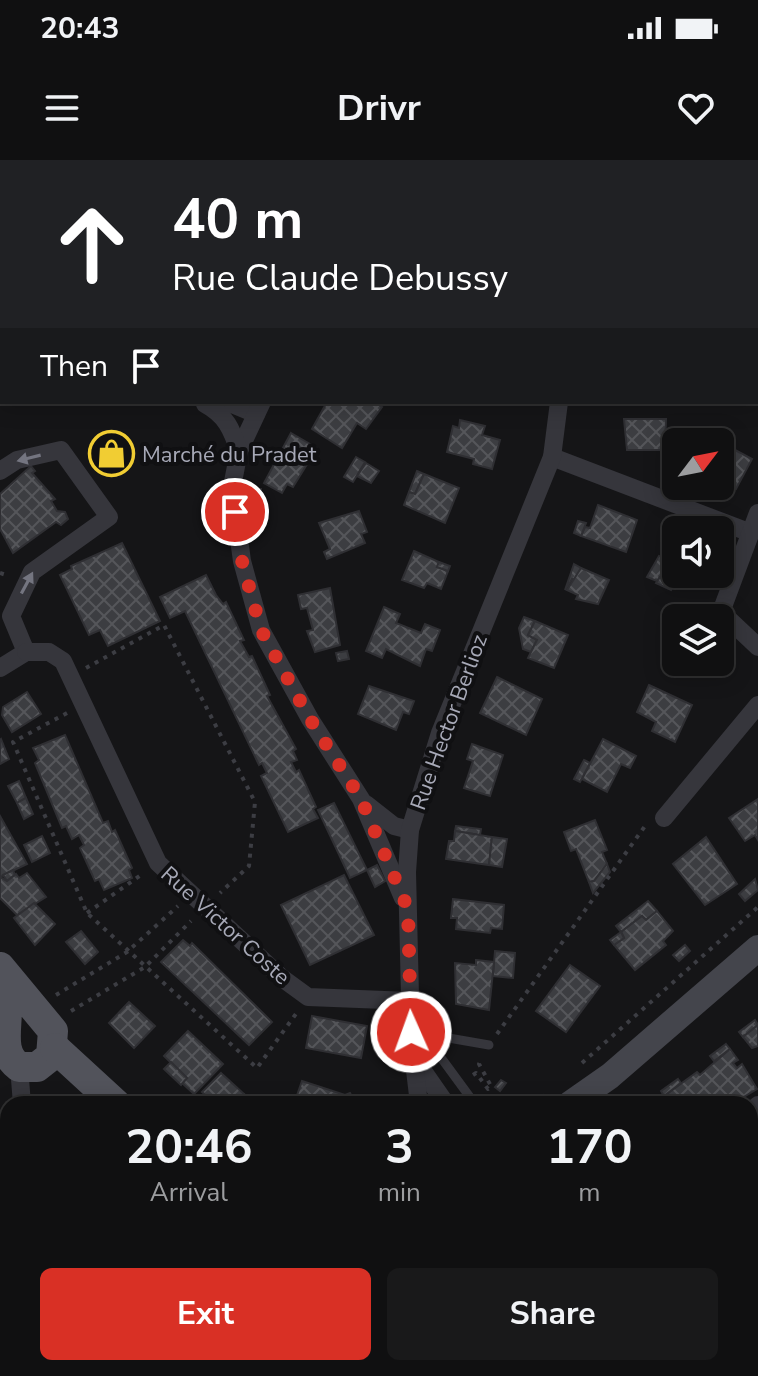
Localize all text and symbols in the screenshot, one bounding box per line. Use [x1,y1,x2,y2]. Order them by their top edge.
text: 20:43 [40,8,119,49]
text: Drivr [337,84,421,133]
icon: menu [40,86,84,130]
icon: heart [674,86,718,130]
text: 40 m [172,181,303,258]
icon: ahead [40,192,144,296]
text: Rue Claude Debussy [172,254,508,303]
icon: arrive [124,344,168,388]
text: Then [40,346,108,387]
north arrow [662,428,734,500]
map controls [662,428,734,676]
shop icon: Marché du Pradet [87,430,135,478]
place label: Marché du Pradet [142,440,317,470]
one-way arrow [16,452,41,464]
pin [201,478,269,546]
icon: arrive [213,490,257,534]
button: sound [662,516,734,588]
one-way arrow [20,572,34,594]
button: layers [662,604,734,676]
street label: Rue Hector Berlioz [403,630,495,814]
street label: Rue Victor Coste [154,860,296,992]
position arrow [369,990,453,1074]
text: 20:46 [125,1114,252,1180]
text: 3 [385,1114,414,1180]
text: 170 [546,1114,633,1180]
text: Arrival [150,1175,228,1210]
text: min [378,1175,421,1210]
text: m [578,1175,601,1210]
button: Exit [40,1268,371,1360]
button: Share [387,1268,718,1360]

